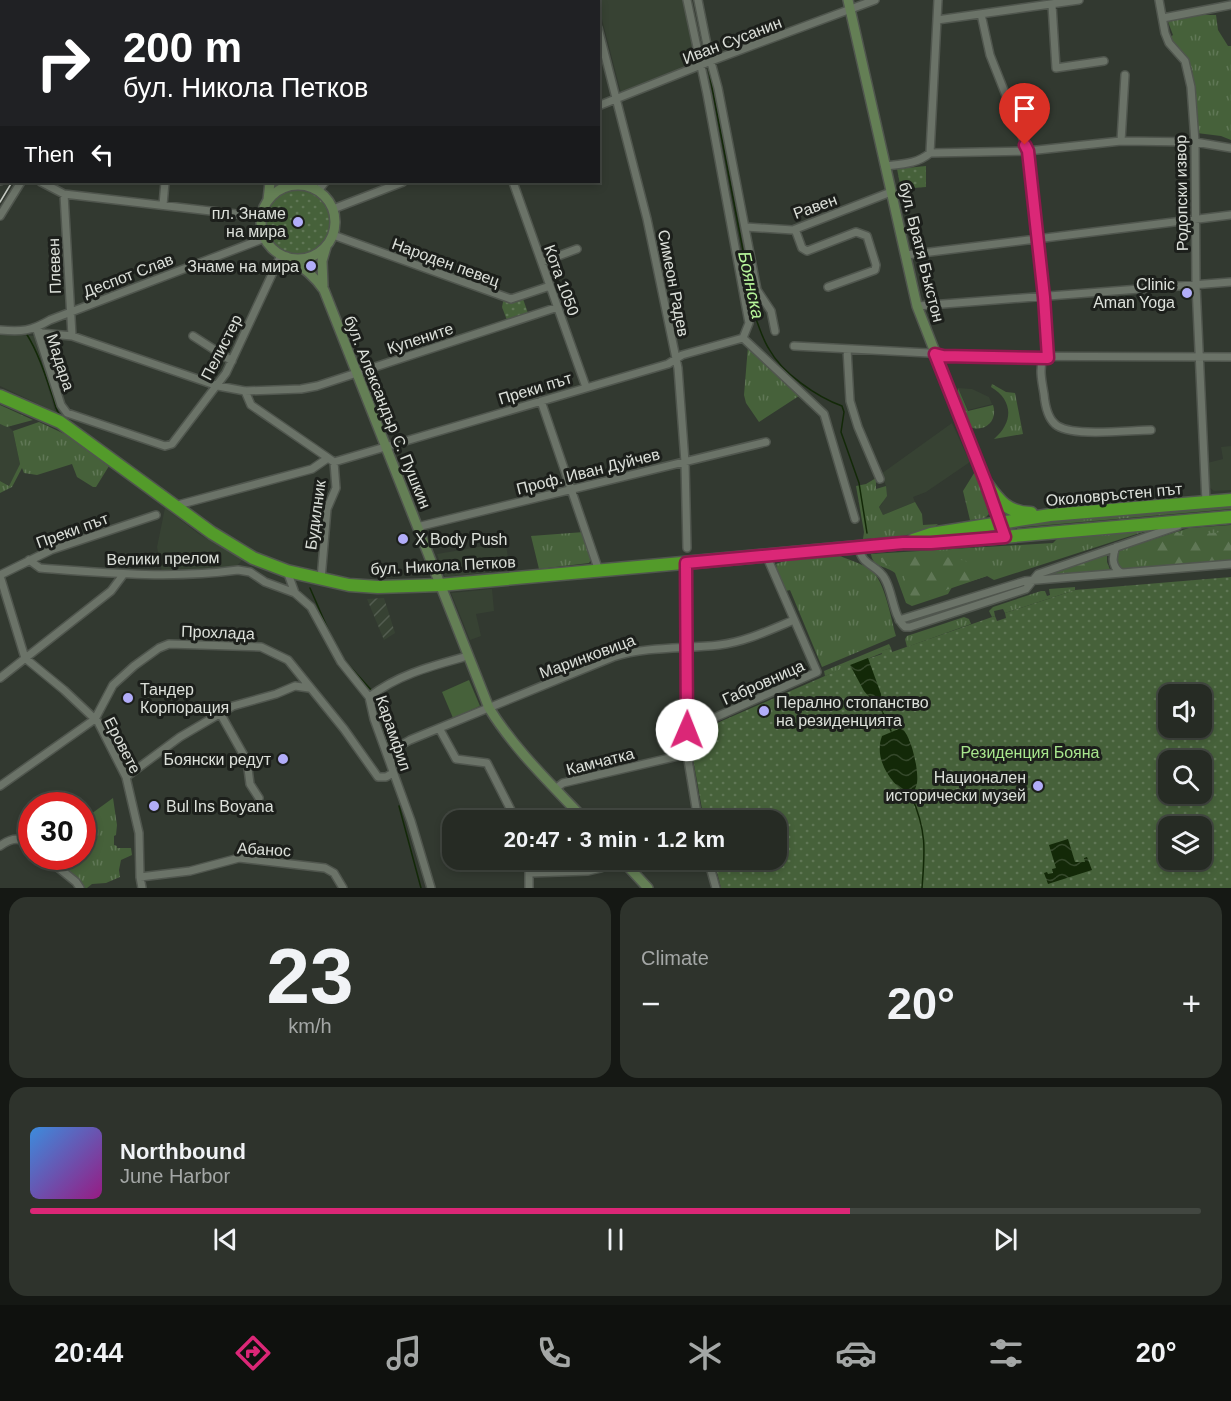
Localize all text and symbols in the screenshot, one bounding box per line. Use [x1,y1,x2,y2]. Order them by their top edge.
street label: Иван Сусанин [680,14,784,67]
icon: right [24,24,102,102]
text: 200 m [123,24,242,71]
text: бул. Никола Петков [123,73,368,103]
pin [999,83,1050,145]
icon: arrive [1008,92,1041,125]
street label: Родопски извор [1172,135,1191,251]
icon: left [86,138,119,171]
text: Then [24,142,74,167]
street label: бул. Братя Бъкстон [896,180,947,324]
street label: Равен [791,191,839,222]
place label: пл. Знаме на мира [212,205,286,240]
marker: пл. Знаме на мира [291,215,305,229]
street label: Симеон Радев [655,228,692,338]
street label: Народен певец [390,235,502,290]
street label: Плевен [45,238,64,294]
street label: Кота 1050 [541,243,582,318]
water label: Боянска [734,249,768,321]
street label: Деспот Слав [81,251,176,300]
place label: Знаме на мира [187,258,299,275]
marker: Знаме на мира [304,259,318,273]
place label: Clinic Aman Yoga [1093,276,1175,311]
marker: Clinic Aman Yoga [1180,286,1194,300]
street label: Пелистер [198,312,245,383]
street label: бул. Александър С. Пушкин [341,313,434,511]
street label: Купените [385,320,456,357]
street label: Мадара [43,332,78,393]
street label: Преки път [496,369,574,408]
street label: Проф. Иван Дуйчев [515,445,662,498]
street label: Будилник [302,478,329,551]
street label: Околовръстен път [1045,480,1184,509]
street label: Преки път [34,509,111,551]
place label: X Body Push [415,531,508,548]
marker: X Body Push [396,532,410,546]
street label: Велики прелом [106,549,220,568]
street label: бул. Никола Петков [370,553,516,578]
street label: Прохлада [181,623,255,642]
street label: Маринковица [537,631,637,682]
street label: Габровница [720,657,807,708]
place label: Тандер Корпорация [140,681,229,716]
map controls [1158,684,1212,870]
button: sound [1158,684,1212,738]
marker: Тандер Корпорация [121,691,135,705]
street label: Карамфил [373,693,414,773]
place label: Перално стопанство на резиденцията [776,694,929,729]
position arrow [655,698,719,762]
marker: Перално стопанство на резиденцията [757,704,771,718]
street label: Еровете [101,714,144,776]
park label: Резиденция Бояна [961,744,1100,761]
street label: Камчатка [564,745,636,778]
button: search [1158,750,1212,804]
place label: Боянски редут [164,751,272,768]
marker: Боянски редут [276,752,290,766]
place label: Национален исторически музей [885,769,1026,804]
marker: Национален исторически музей [1031,779,1045,793]
speed limit sign: 30 [18,792,96,870]
place label: Bul Ins Boyana [166,798,274,815]
marker: Bul Ins Boyana [147,799,161,813]
button: layers [1158,816,1212,870]
text: 20:47 · 3 min · 1.2 km [504,827,725,852]
street label: Абанос [237,840,291,859]
text: 23 [267,932,353,1020]
text: Climate [641,947,709,969]
text: 20° [887,978,955,1029]
text: − [641,985,660,1022]
text: + [1182,985,1201,1022]
text: km/h [288,1015,332,1037]
text: Northbound [120,1139,246,1164]
text: June Harbor [120,1165,230,1187]
icon: previous [209,1223,242,1256]
icon: pause [599,1223,632,1256]
icon: next [989,1223,1022,1256]
icon: directions [232,1332,274,1374]
icon: music [383,1332,425,1374]
icon: phone [533,1332,575,1374]
icon: climate [684,1332,726,1374]
icon: car [835,1332,877,1374]
icon: filters [985,1332,1027,1374]
text: 20:44 [54,1338,123,1368]
text: 20° [1136,1338,1177,1368]

